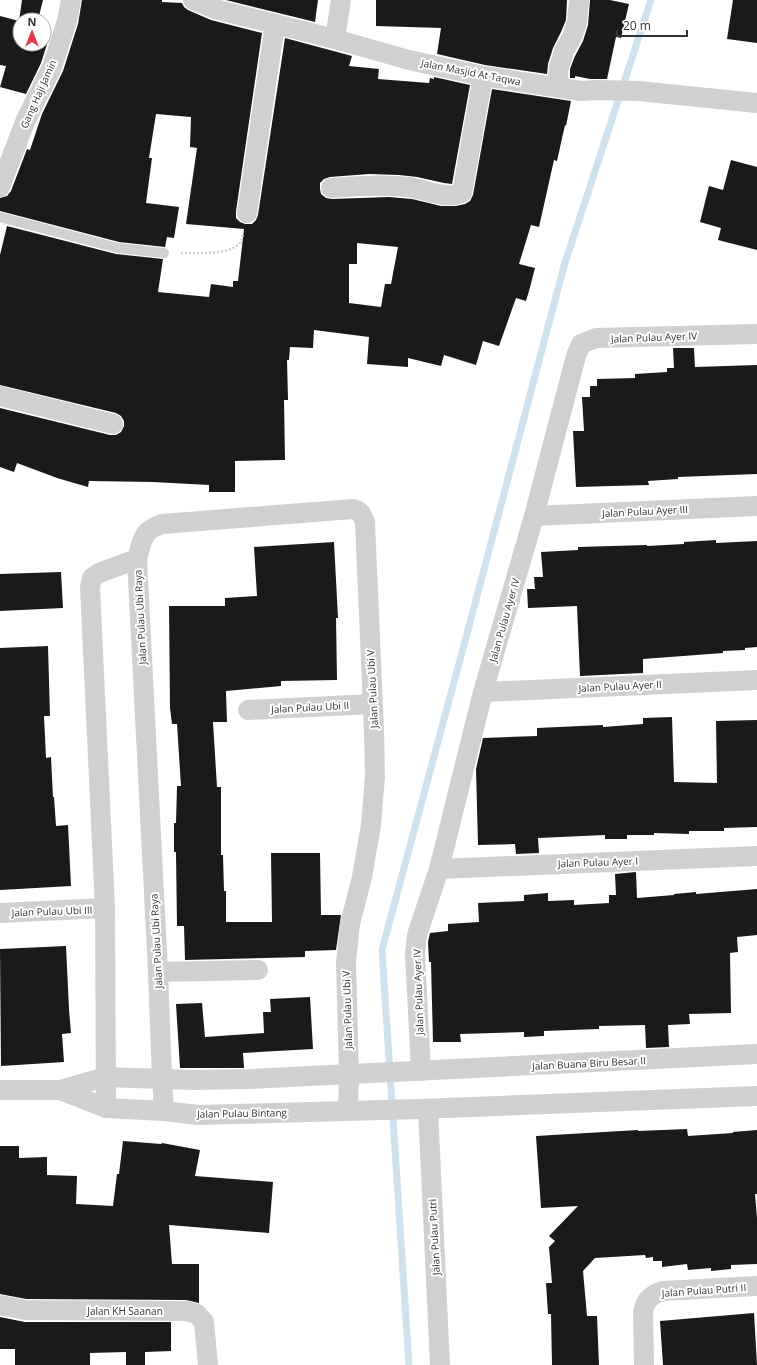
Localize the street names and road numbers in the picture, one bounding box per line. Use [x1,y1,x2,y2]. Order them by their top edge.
street label: Jalan Masjid At Taqwa [419,55,522,89]
street label: Gang Haji Jamin [17,57,59,131]
street label: Jalan Pulau Ayer IV [610,328,697,346]
street label: Jalan Pulau Ayer III [601,502,688,520]
street label: Jalan Pulau Ubi Raya [131,569,150,666]
street label: Jalan Pulau Ayer IV [485,577,523,664]
street label: Jalan Pulau Ubi V [363,649,381,730]
street label: Jalan Pulau Ayer II [577,677,662,695]
street label: Jalan Pulau Ubi II [270,698,349,716]
street label: Jalan Pulau Ayer I [557,854,638,870]
street label: Jalan Pulau Ubi Raya [147,893,166,990]
street label: Jalan Pulau Ubi III [10,903,93,919]
street label: Jalan Pulau Ayer IV [409,949,427,1036]
street label: Jalan Pulau Ubi V [339,970,355,1050]
street label: Jalan Buana Biru Besar II [531,1053,646,1073]
street label: Jalan Pulau Bintang [196,1105,288,1121]
street label: Jalan Pulau Putri [425,1199,443,1276]
street label: Jalan Pulau Putri II [660,1280,747,1300]
street label: Jalan KH Saanan [86,1304,163,1318]

